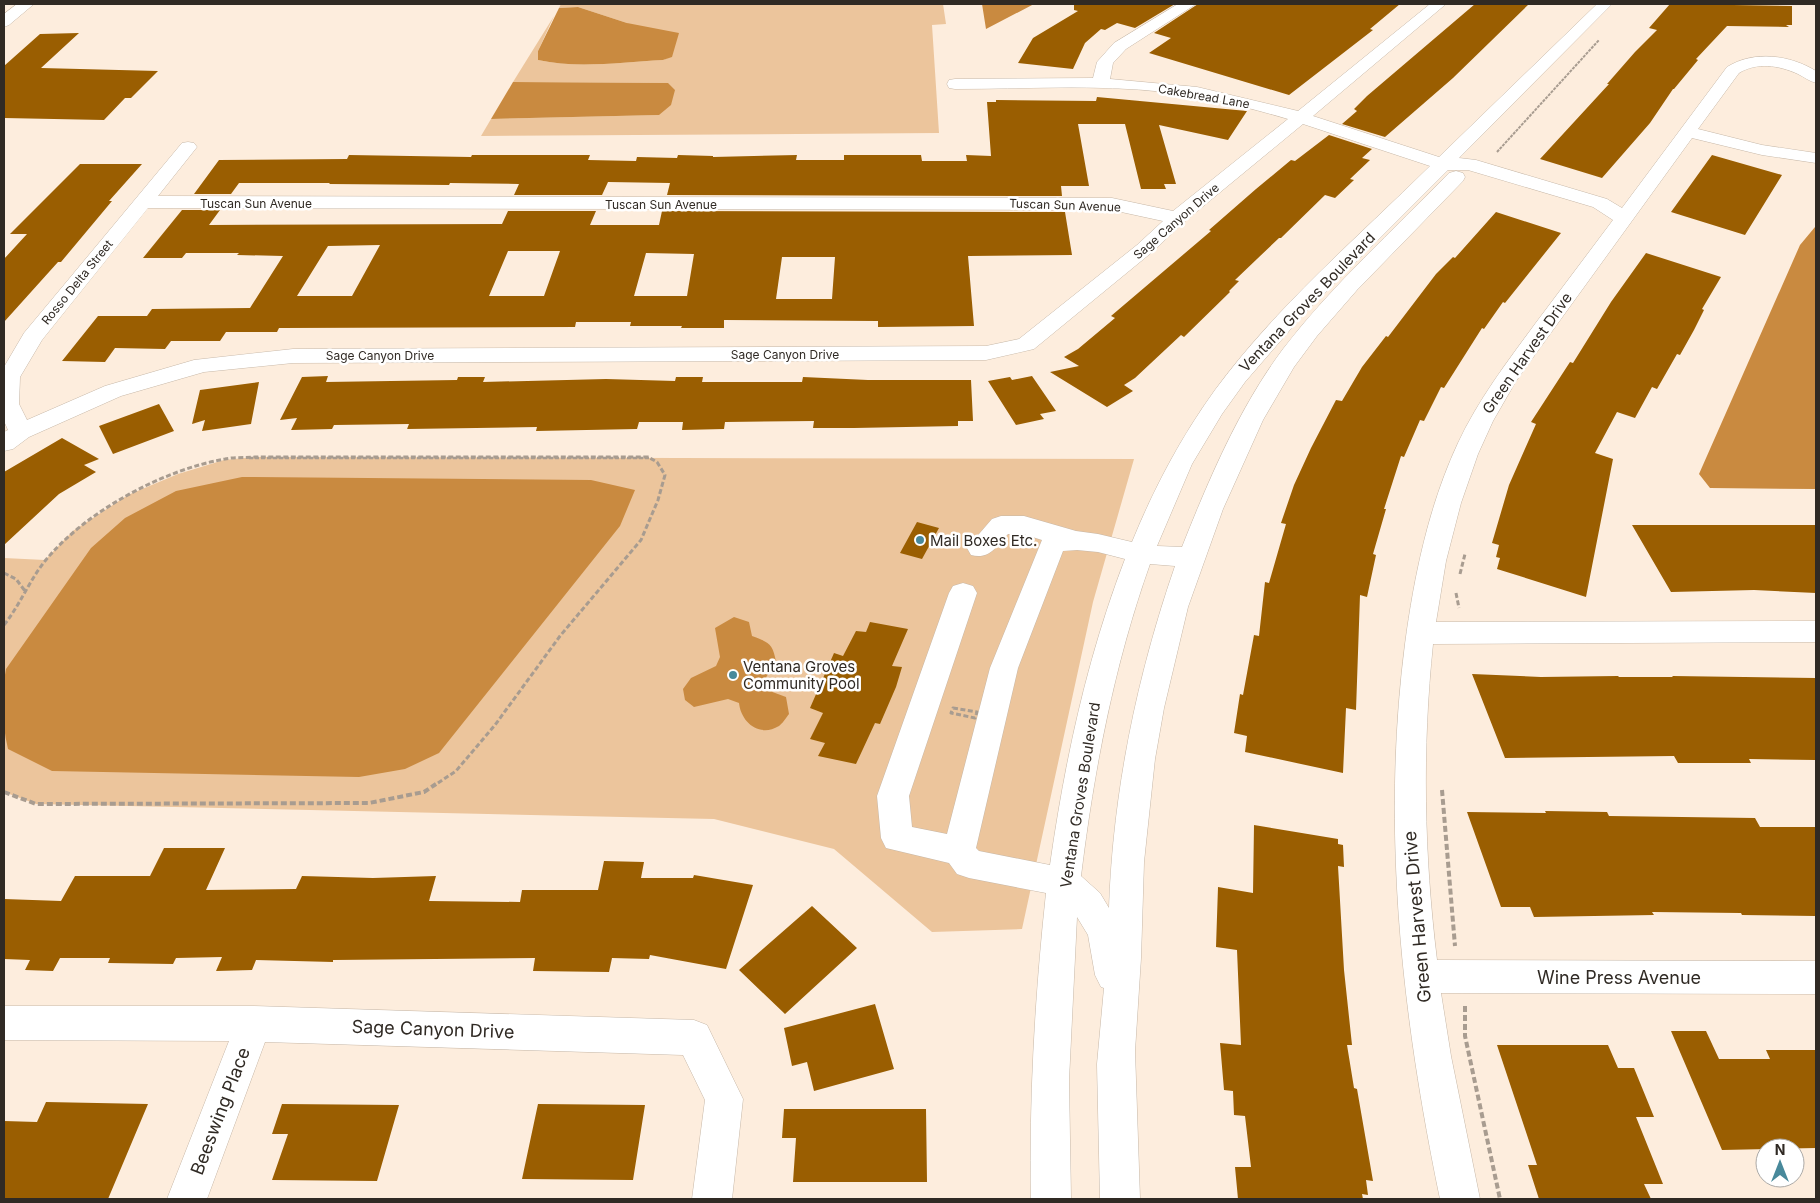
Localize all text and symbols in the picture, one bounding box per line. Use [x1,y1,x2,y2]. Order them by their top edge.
street label: Cakebread Lane [1157,81,1251,111]
street label: Sage Canyon Drive [1130,180,1222,262]
street label: Tuscan Sun Avenue [200,196,312,211]
street label: Tuscan Sun Avenue [1009,196,1121,214]
street label: Tuscan Sun Avenue [605,197,717,212]
street label: Ventana Groves Boulevard [1235,228,1379,376]
street label: Rosso Delta Street [38,237,116,327]
street label: Green Harvest Drive [1478,289,1576,417]
street label: Sage Canyon Drive [731,347,839,362]
street label: Sage Canyon Drive [326,348,434,363]
place label: Mail Boxes Etc. [930,531,1037,550]
marker: Mail Boxes Etc. [914,534,926,546]
place label: Ventana Groves Community Pool [743,657,860,693]
marker: Ventana Groves Community Pool [727,669,739,681]
street label: Ventana Groves Boulevard [1056,701,1104,889]
street label: Green Harvest Drive [1399,830,1435,1004]
street label: Wine Press Avenue [1537,967,1701,988]
street label: Sage Canyon Drive [351,1016,515,1042]
street label: Beeswing Place [186,1044,254,1178]
north arrow [1755,1138,1805,1188]
text: N [1775,1141,1785,1158]

